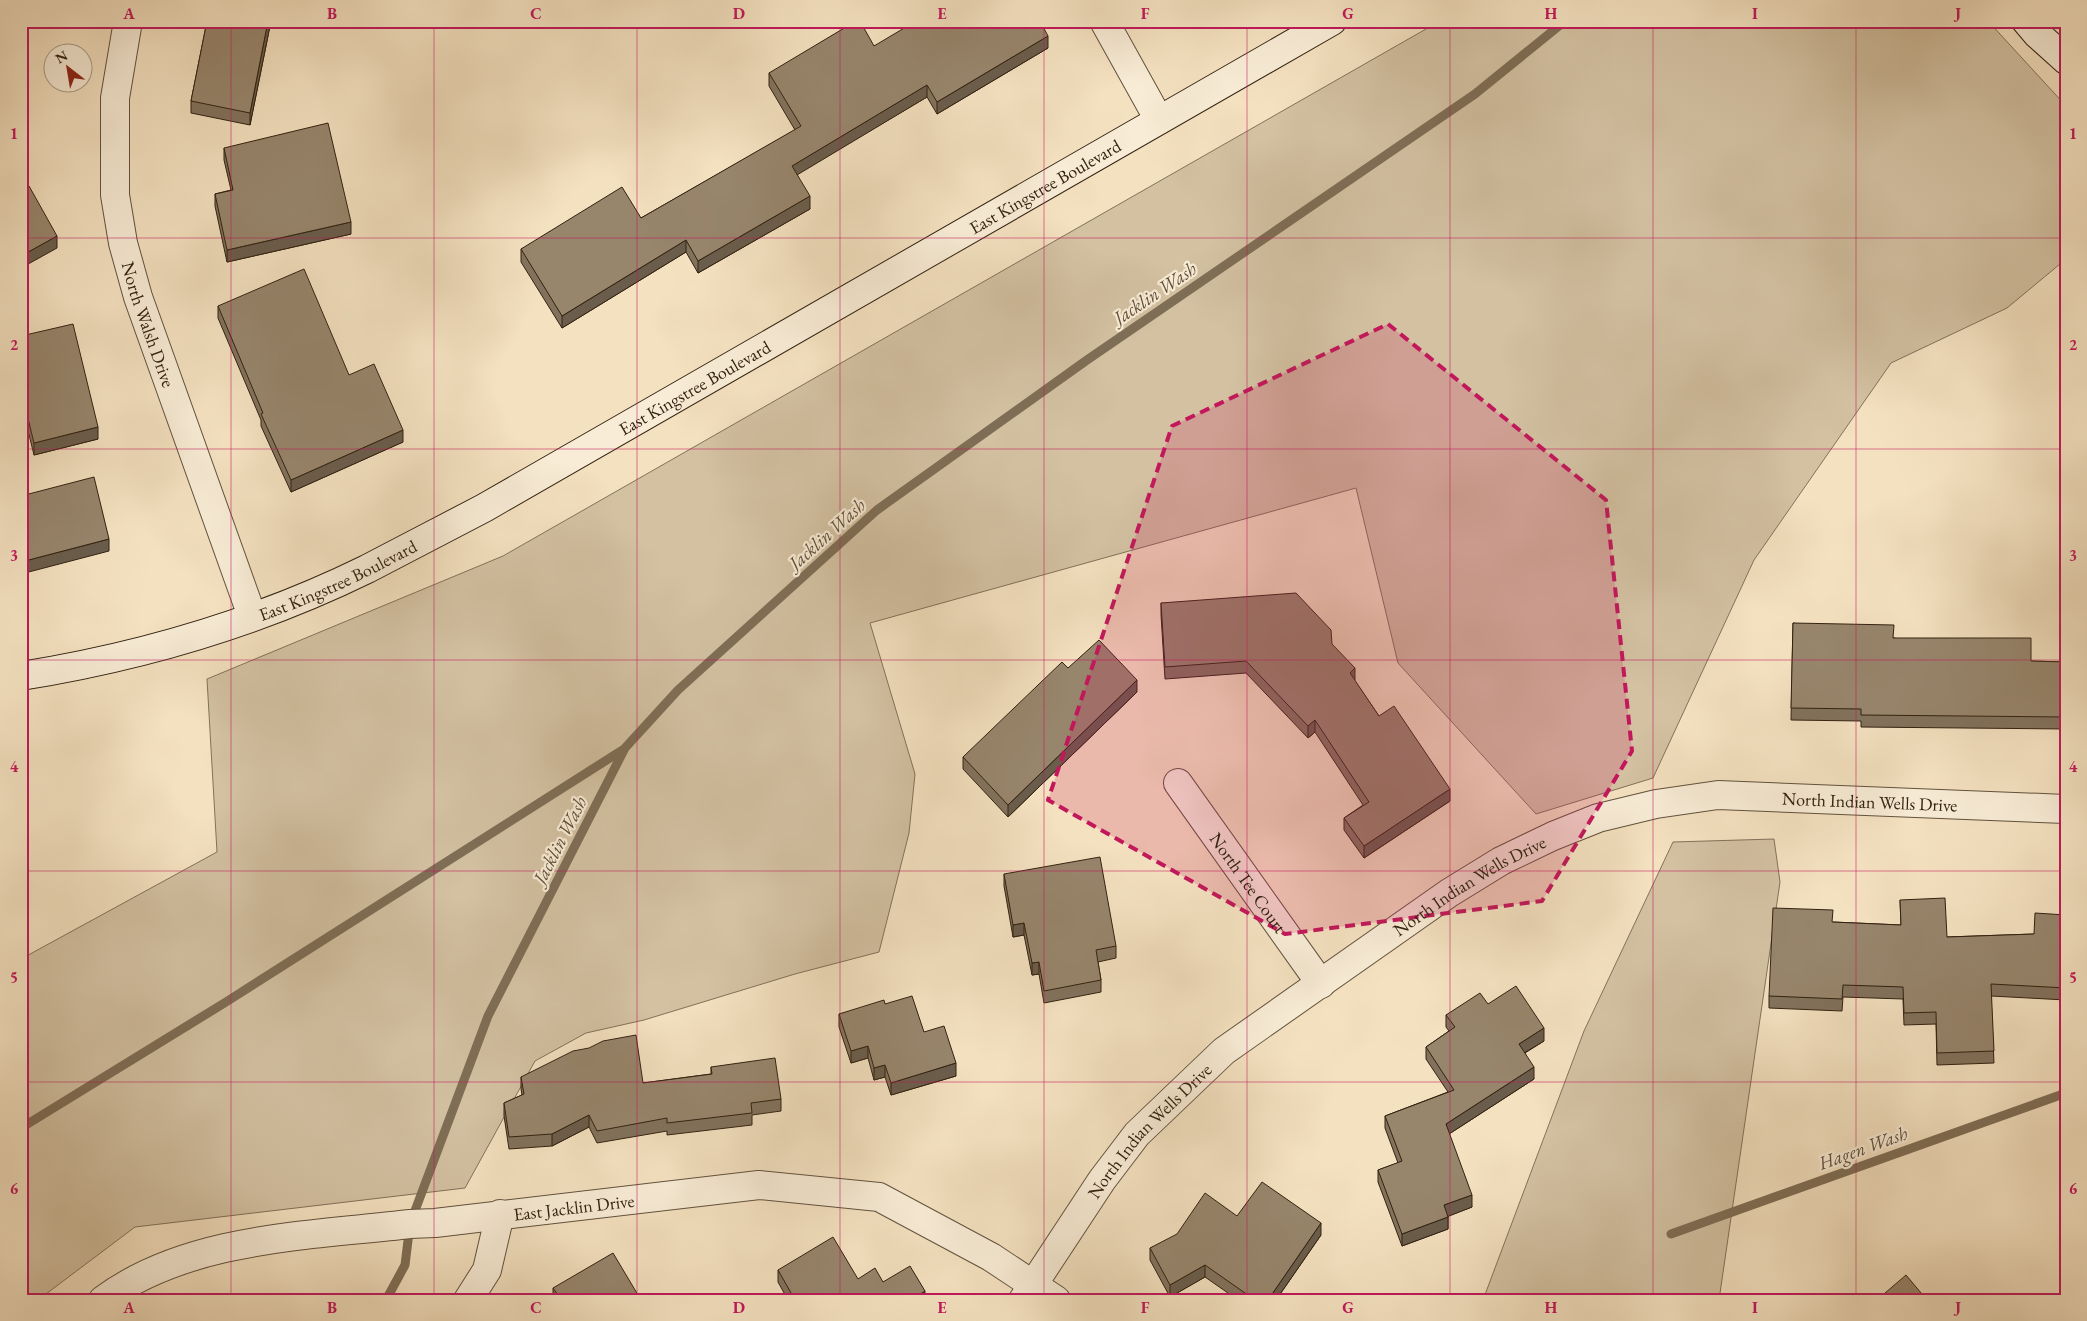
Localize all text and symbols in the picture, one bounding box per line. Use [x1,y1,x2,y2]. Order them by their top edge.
text: A [122,3,135,24]
text: B [327,3,337,24]
text: C [530,3,542,24]
text: D [733,3,745,24]
text: E [937,3,947,24]
text: F [1141,3,1150,24]
text: G [1342,3,1354,24]
text: H [1545,3,1558,24]
text: I [1752,3,1758,24]
text: J [1953,3,1961,24]
north arrow [42,42,92,92]
text: N [52,46,71,67]
text: 1 [10,123,18,144]
text: 1 [2069,123,2077,144]
street label: East Kingstree Boulevard [965,133,1125,239]
water label: Jacklin Wash [1105,256,1201,332]
street label: North Walsh Drive [117,259,181,390]
text: 2 [10,334,19,355]
street label: East Kingstree Boulevard [614,334,775,440]
text: 2 [2069,334,2078,355]
water label: Jacklin Wash [780,493,871,578]
street label: East Kingstree Boulevard [255,533,421,626]
text: 3 [10,545,18,566]
text: 3 [2069,545,2077,566]
text: 4 [10,756,19,777]
text: 4 [2069,756,2078,777]
street label: North Indian Wells Drive [1782,786,1958,816]
water label: Jacklin Wash [526,792,593,891]
street label: North Tee Court [1205,828,1293,938]
street label: North Indian Wells Drive [1388,830,1549,941]
text: 5 [10,967,18,988]
text: 5 [2069,967,2077,988]
street label: North Indian Wells Drive [1082,1058,1216,1203]
water label: Hagen Wash [1814,1120,1911,1176]
text: 6 [10,1178,19,1199]
text: 6 [2069,1178,2078,1199]
street label: East Jacklin Drive [512,1188,635,1225]
text: A [122,1297,135,1318]
text: B [327,1297,337,1318]
text: C [530,1297,542,1318]
text: D [733,1297,745,1318]
text: E [937,1297,947,1318]
text: F [1141,1297,1150,1318]
text: G [1342,1297,1354,1318]
text: H [1545,1297,1558,1318]
text: I [1752,1297,1758,1318]
text: J [1953,1297,1961,1318]

